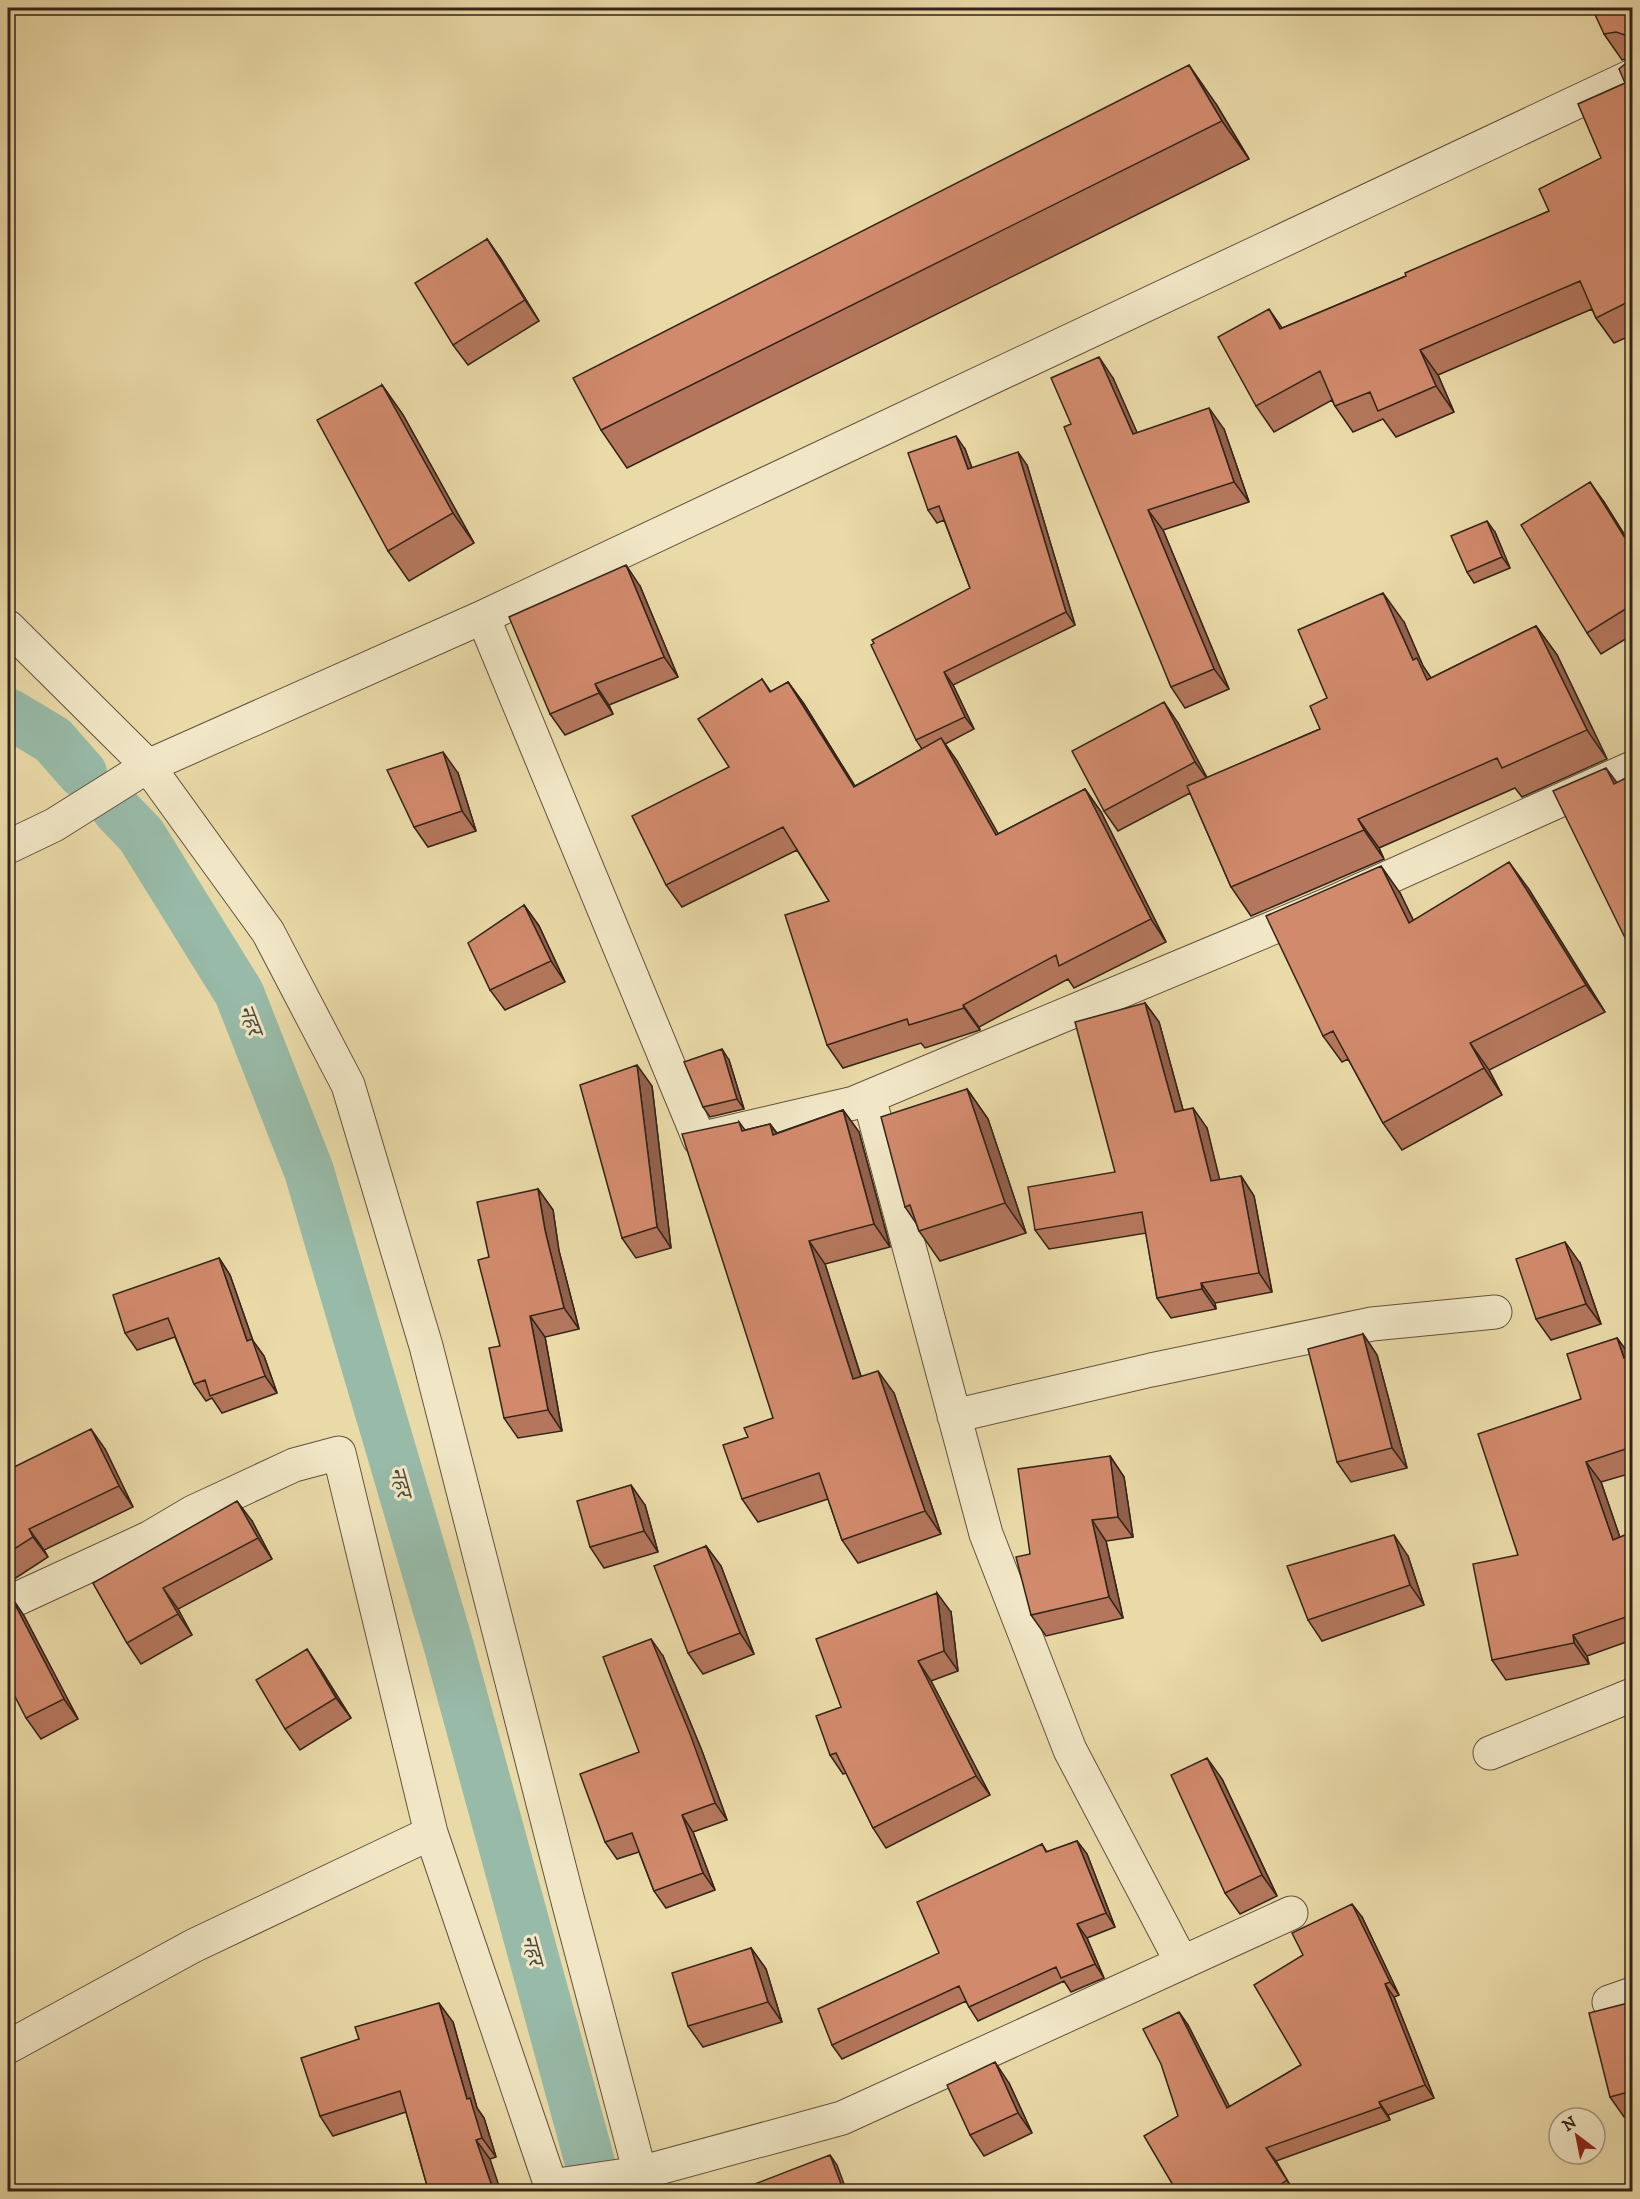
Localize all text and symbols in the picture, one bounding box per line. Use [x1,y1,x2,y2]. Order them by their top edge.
water label: नहर [232,1001,270,1043]
water label: नहर [383,1464,418,1505]
water label: नहर [515,1932,550,1973]
north arrow [1547,2106,1607,2166]
text: N [1559,2112,1580,2136]

